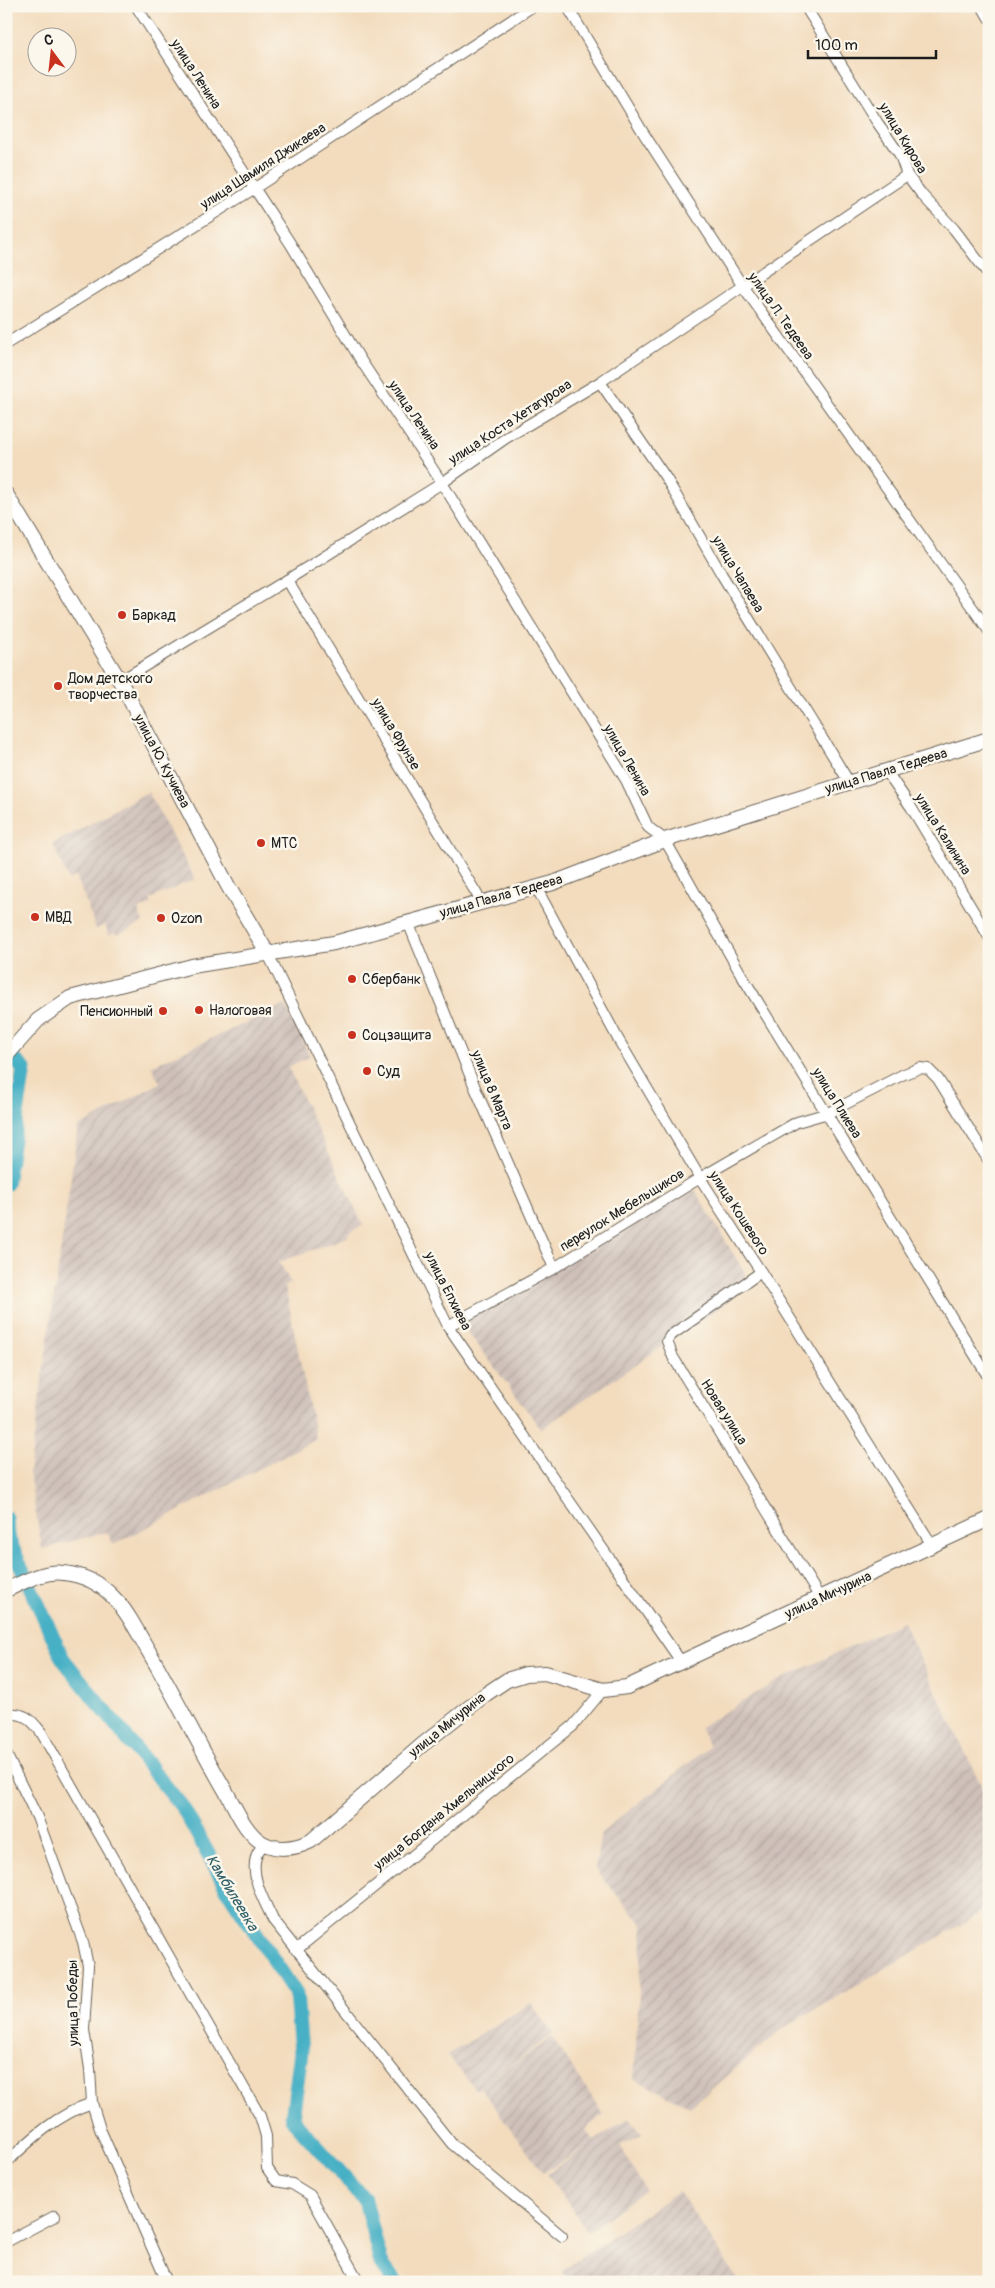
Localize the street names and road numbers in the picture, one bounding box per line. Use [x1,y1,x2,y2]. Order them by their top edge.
street label: улица Ленина [167,35,225,112]
street label: улица Кирова [875,99,931,177]
street label: улица Шамиля Джикаева [196,119,329,213]
street label: улица Л. Тедеева [744,268,817,363]
street label: улица Ленина [384,376,443,453]
street label: улица Коста Хетагурова [445,376,575,469]
street label: улица Чапаева [708,532,768,616]
street label: улица Фрунзе [367,694,424,773]
street label: улица Ю. Кучиева [130,710,194,811]
street label: улица Ленина [599,720,654,799]
street label: улица Павла Тедеева [822,744,949,798]
street label: улица Калинина [911,789,975,878]
street label: улица Павла Тедеева [437,870,564,922]
street label: улица 8 Марта [467,1047,516,1132]
street label: улица Плиева [808,1064,865,1142]
street label: переулок Мебельщиков [557,1165,687,1255]
street label: улица Кошевого [705,1167,773,1259]
street label: улица Епхиева [420,1248,475,1333]
street label: Новая улица [697,1376,751,1448]
street label: улица Мичурина [781,1568,874,1623]
street label: улица Мичурина [405,1689,489,1762]
street label: улица Богдана Хмельницкого [370,1750,518,1875]
street label: улица Победы [64,1960,82,2047]

